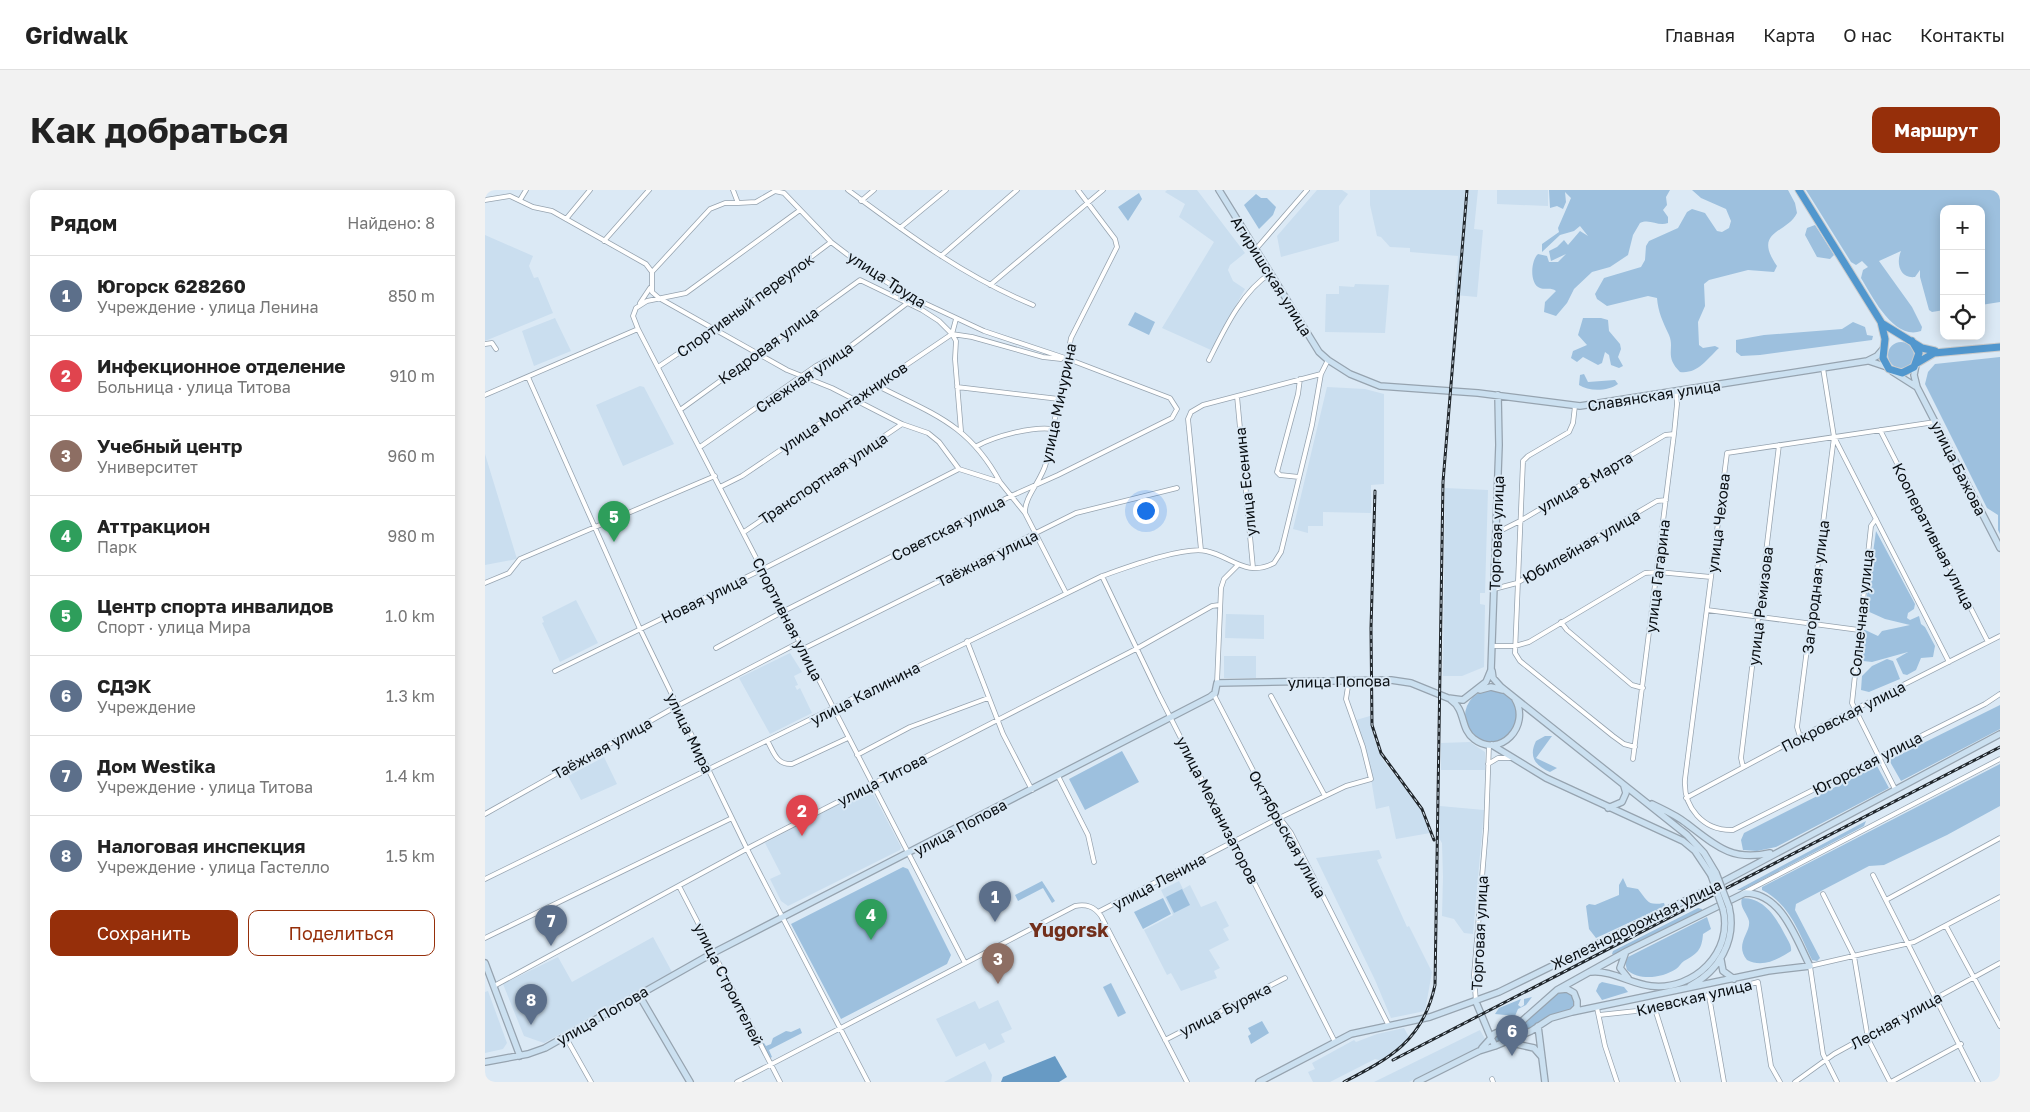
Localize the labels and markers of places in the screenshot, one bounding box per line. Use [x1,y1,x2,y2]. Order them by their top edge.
pin: 5 [598,501,630,542]
pin: 2 [786,795,818,836]
pin: 1 [979,881,1011,922]
pin: 4 [855,899,887,940]
pin: 7 [535,905,567,946]
pin: 3 [982,943,1014,984]
pin: 8 [515,984,547,1025]
pin: 6 [1496,1015,1528,1056]

